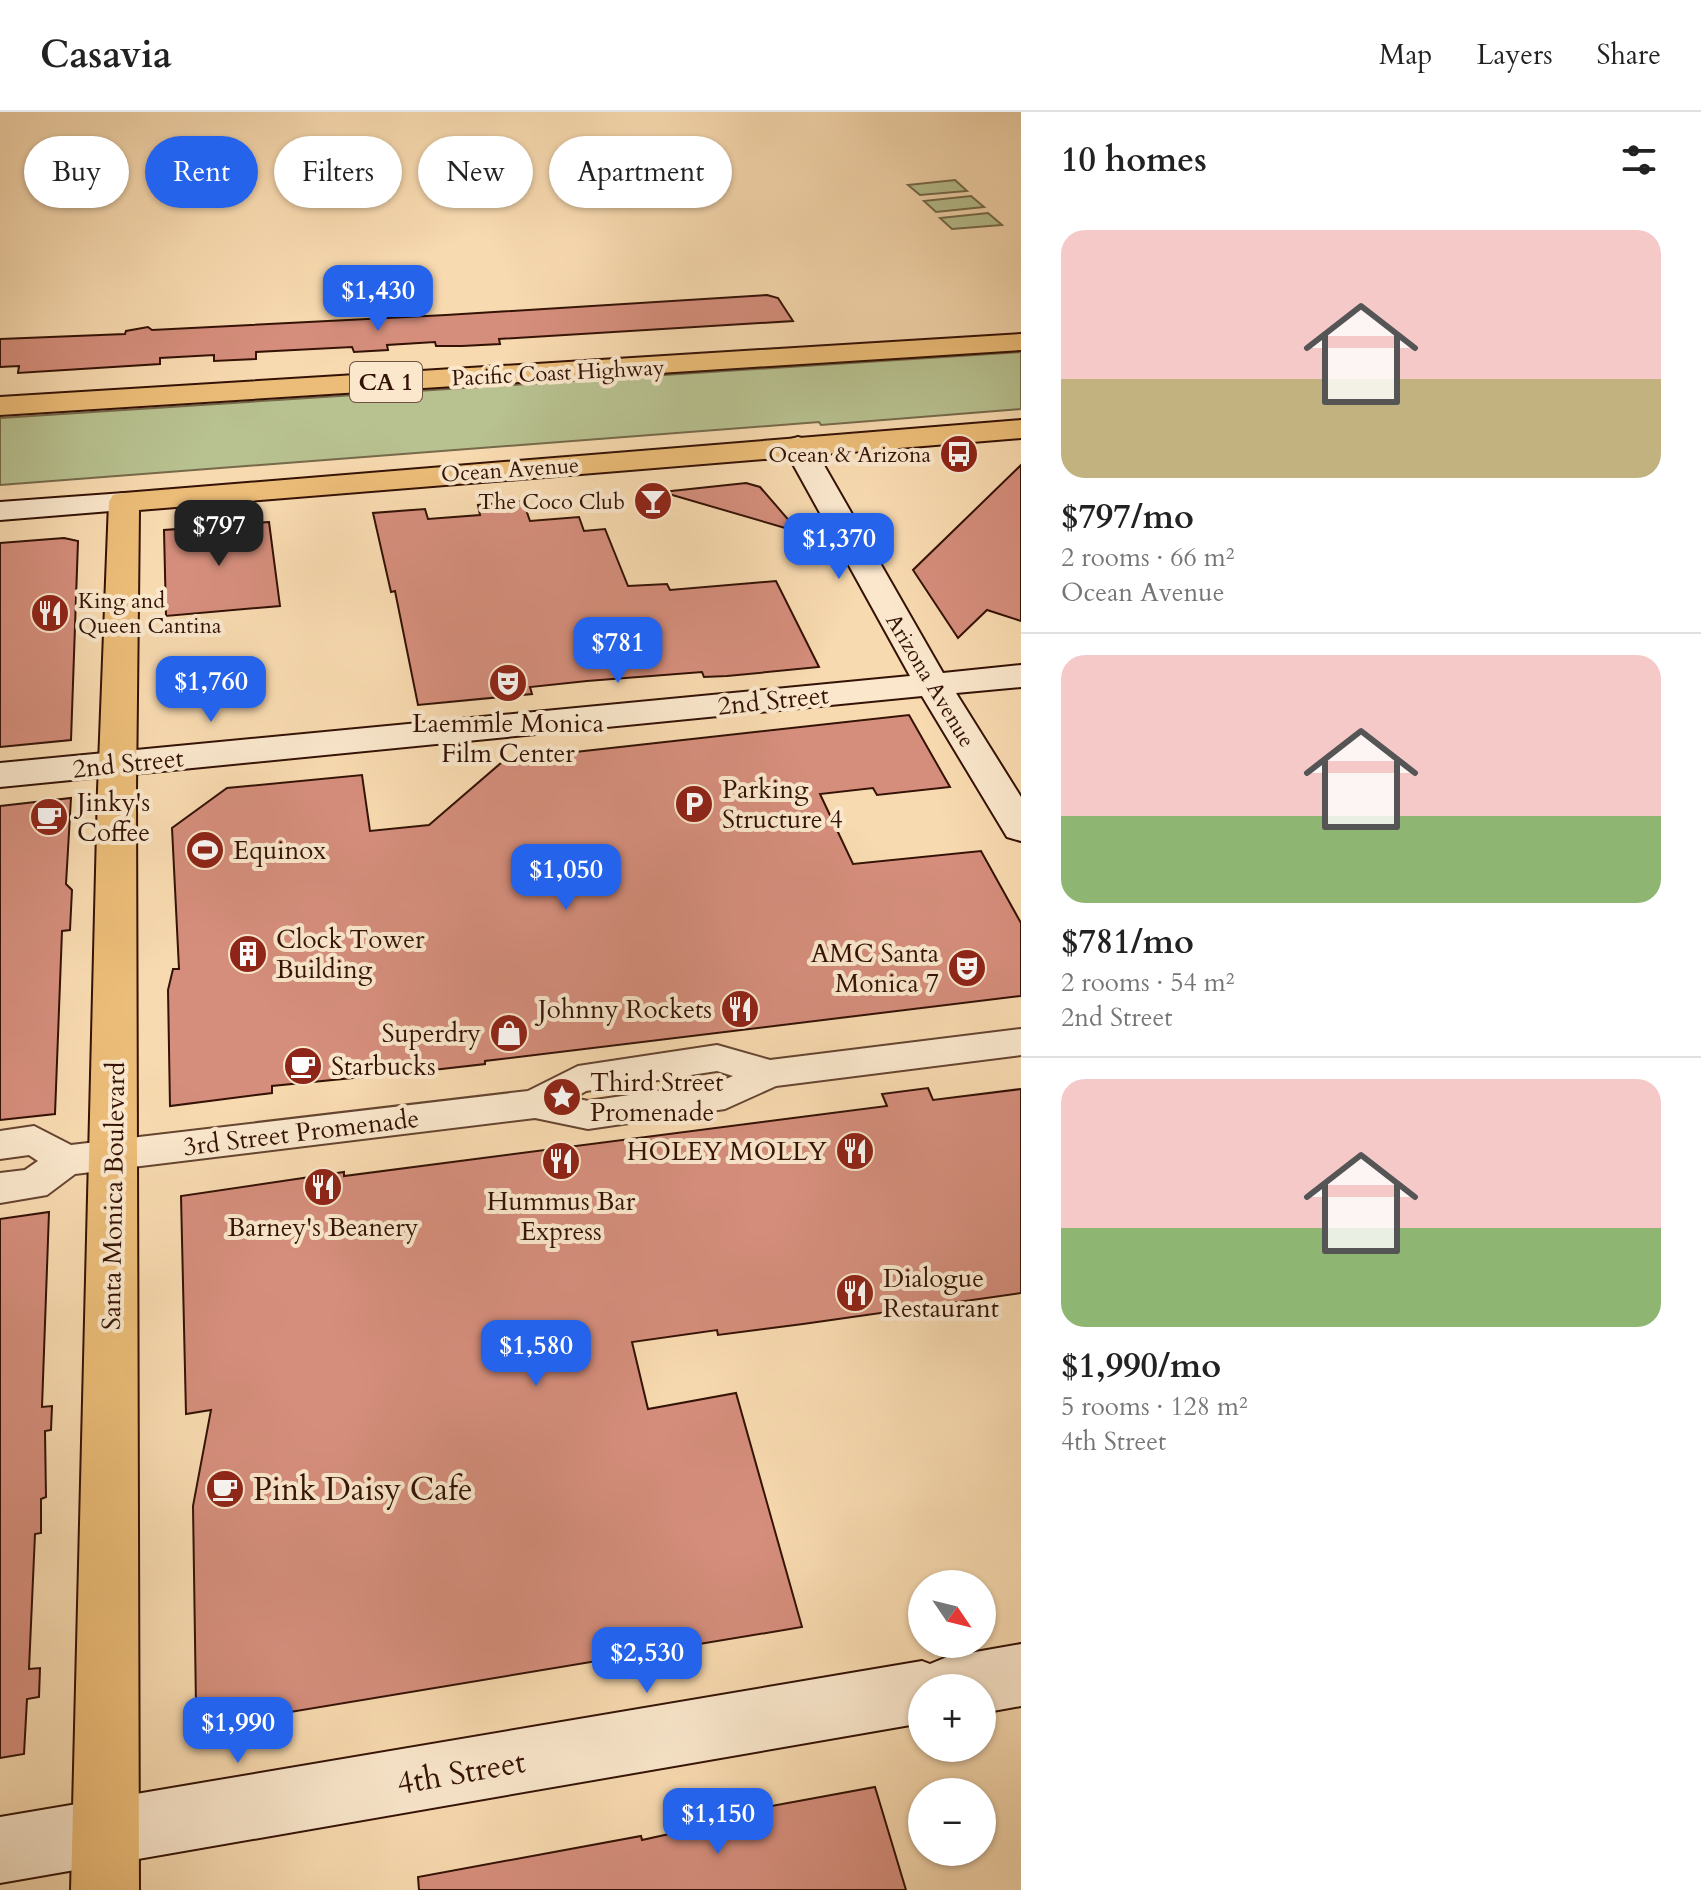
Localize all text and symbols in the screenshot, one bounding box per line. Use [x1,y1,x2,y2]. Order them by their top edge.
text: Casavia [40,29,172,81]
text: Map [1379,36,1432,74]
text: Layers [1476,36,1553,74]
text: Share [1597,36,1661,74]
chip: Buy [24,136,129,208]
chip: Rent [145,136,258,208]
chip: Filters [274,136,402,208]
chip: New [418,136,533,208]
chip: Apartment [549,136,732,208]
text: 10 homes [1061,137,1207,183]
icon: filters [1617,138,1661,182]
pin: $1,430 [313,265,443,333]
text: $1,430 [341,273,415,308]
icon: home [1289,282,1433,426]
street label: Pacific Coast Highway [451,352,666,394]
road number: CA 1 [350,362,422,402]
bus stop icon: Ocean & Arizona [938,433,980,475]
place label: Ocean & Arizona [768,440,931,470]
street label: Ocean Avenue [440,450,580,490]
bar icon: The Coco Club [632,480,674,522]
place label: The Coco Club [478,487,625,517]
text: $797/mo [1061,494,1194,540]
pin: $797 [172,500,266,568]
text: $797 [192,508,246,543]
pin: $1,370 [774,513,904,581]
text: $1,370 [802,521,876,556]
text: 2 rooms · 66 m² [1061,540,1234,575]
text: Ocean Avenue [1061,575,1224,610]
place label: King and Queen Cantina [78,586,222,641]
restaurant icon: King and Queen Cantina [29,592,71,634]
street label: Arizona Avenue [878,608,982,753]
pin: $781 [571,617,665,685]
text: $781 [591,625,645,660]
pin: $1,760 [146,656,276,724]
theatre icon: Laemmle Monica Film Center [487,662,529,704]
text: $1,760 [174,664,248,699]
street label: 2nd Street [716,677,830,724]
place label: Laemmle Monica Film Center [412,706,604,771]
icon: home [1289,707,1433,851]
street label: 2nd Street [71,740,185,787]
place label: Parking Structure 4 [722,772,843,837]
parking icon: Parking Structure 4 [673,783,715,825]
place label: Jinky's Coffee [73,785,150,850]
cafe icon: Jinky's Coffee [28,796,70,838]
sports icon: Equinox [184,829,226,871]
place label: Equinox [233,833,326,868]
pin: $1,050 [501,844,631,912]
text: $1,050 [529,852,603,887]
text: $781/mo [1061,919,1194,965]
place label: Clock Tower Building [276,922,425,987]
building icon: Clock Tower Building [227,933,269,975]
place label: AMC Santa Monica 7 [811,936,939,1001]
theatre icon: AMC Santa Monica 7 [946,947,988,989]
text: 2 rooms · 54 m² [1061,965,1234,1000]
restaurant icon: Johnny Rockets [719,988,761,1030]
place label: Johnny Rockets [534,992,712,1027]
text: 2nd Street [1061,1000,1172,1035]
shop icon: Superdry [488,1012,530,1054]
place label: Superdry [382,1016,481,1051]
cafe icon: Starbucks [282,1045,324,1087]
place label: Starbucks [331,1049,436,1084]
street label: Santa Monica Boulevard [94,1061,133,1330]
place label: Third Street Promenade [590,1065,724,1130]
place icon: Third Street Promenade [541,1076,583,1118]
street label: 3rd Street Promenade [181,1101,421,1164]
restaurant icon: HOLEY MOLLY [834,1130,876,1172]
icon: home [1289,1131,1433,1275]
place label: HOLEY MOLLY [627,1134,828,1169]
restaurant icon: Hummus Bar Express [540,1140,582,1182]
restaurant icon: Barney's Beanery [302,1166,344,1208]
place label: Hummus Bar Express [487,1184,636,1249]
place label: Barney's Beanery [228,1210,419,1245]
place label: Dialogue Restaurant [883,1261,999,1326]
restaurant icon: Dialogue Restaurant [834,1272,876,1314]
pin: $1,580 [471,1320,601,1388]
text: $1,580 [499,1328,573,1363]
text: $1,990/mo [1061,1343,1221,1389]
text: 5 rooms · 128 m² [1061,1389,1248,1424]
text: 4th Street [1061,1424,1166,1459]
cafe icon: Pink Daisy Cafe [204,1468,246,1510]
place label: Pink Daisy Cafe [253,1468,472,1512]
north arrow [908,1570,996,1658]
map controls [908,1570,996,1866]
pin: $2,530 [582,1627,712,1695]
text: $2,530 [610,1635,684,1670]
button: + [908,1674,996,1762]
pin: $1,990 [173,1697,303,1765]
text: $1,990 [201,1705,275,1740]
street label: 4th Street [394,1740,529,1806]
button: − [908,1778,996,1866]
pin: $1,150 [653,1788,783,1856]
text: $1,150 [681,1796,755,1831]

